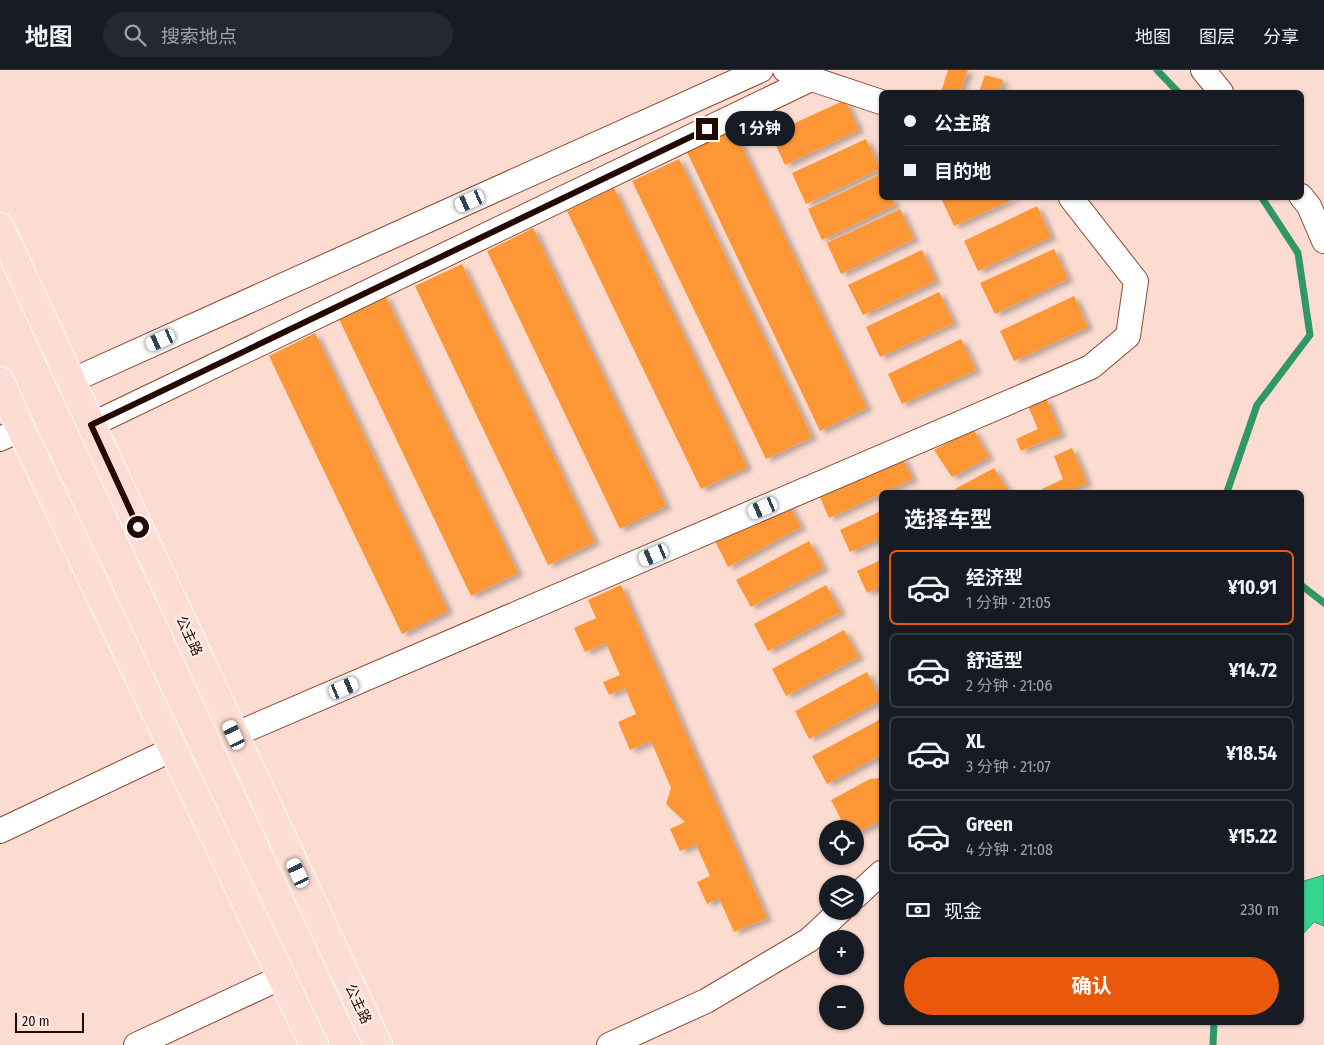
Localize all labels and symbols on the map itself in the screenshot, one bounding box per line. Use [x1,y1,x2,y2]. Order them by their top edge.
callout: 1 分钟 [724,112,794,146]
route end [696,118,718,140]
car [453,188,486,214]
car [144,327,177,353]
car [746,495,779,521]
route start [127,516,149,538]
car [637,542,670,568]
street label: 公主路 [172,613,206,659]
car [327,675,360,701]
car [220,718,247,752]
car [284,856,311,890]
street label: 公主路 [341,981,375,1027]
scale bar [15,1010,84,1033]

